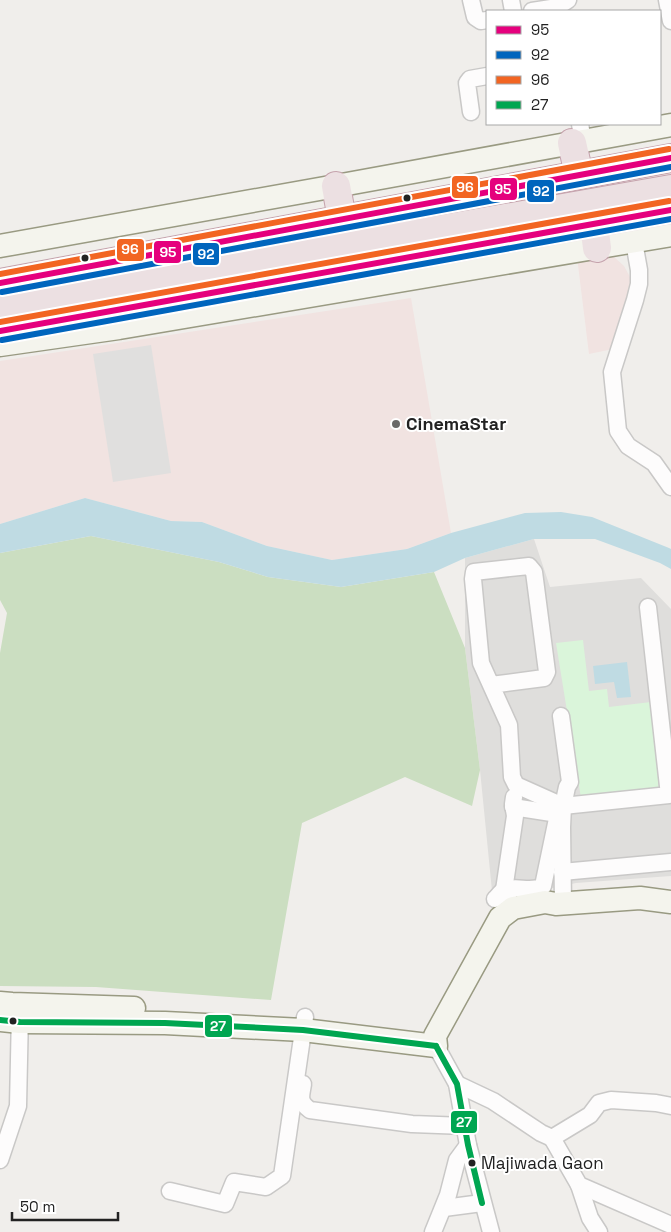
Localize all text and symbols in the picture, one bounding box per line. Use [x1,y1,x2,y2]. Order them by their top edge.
legend [486,10,661,125]
text: 95 [531,20,549,39]
text: 92 [531,45,549,64]
text: 96 [531,70,549,89]
text: 27 [531,95,548,114]
line badge: 96 [451,175,479,199]
line badge: 95 [489,177,518,201]
text: 96 [456,178,474,196]
line badge: 92 [526,179,555,203]
text: 95 [494,180,512,198]
text: 92 [533,182,549,200]
unlabelled marker [402,193,412,203]
line badge: 96 [116,238,145,262]
text: 96 [121,240,139,258]
line badge: 95 [153,240,182,264]
line badge: 92 [192,242,220,266]
text: 95 [159,243,177,261]
text: 92 [198,245,214,263]
unlabelled marker [80,253,90,263]
place label: CinemaStar [406,412,506,435]
marker: CinemaStar [390,418,402,430]
line badge: 27 [204,1014,233,1038]
unlabelled marker [8,1016,18,1026]
text: 27 [210,1017,226,1035]
line badge: 27 [450,1110,478,1134]
text: 27 [456,1113,472,1131]
place label: Majiwada Gaon [481,1152,604,1174]
marker: Majiwada Gaon [467,1158,477,1168]
scale bar [12,1190,119,1222]
text: 50 m [20,1197,55,1216]

